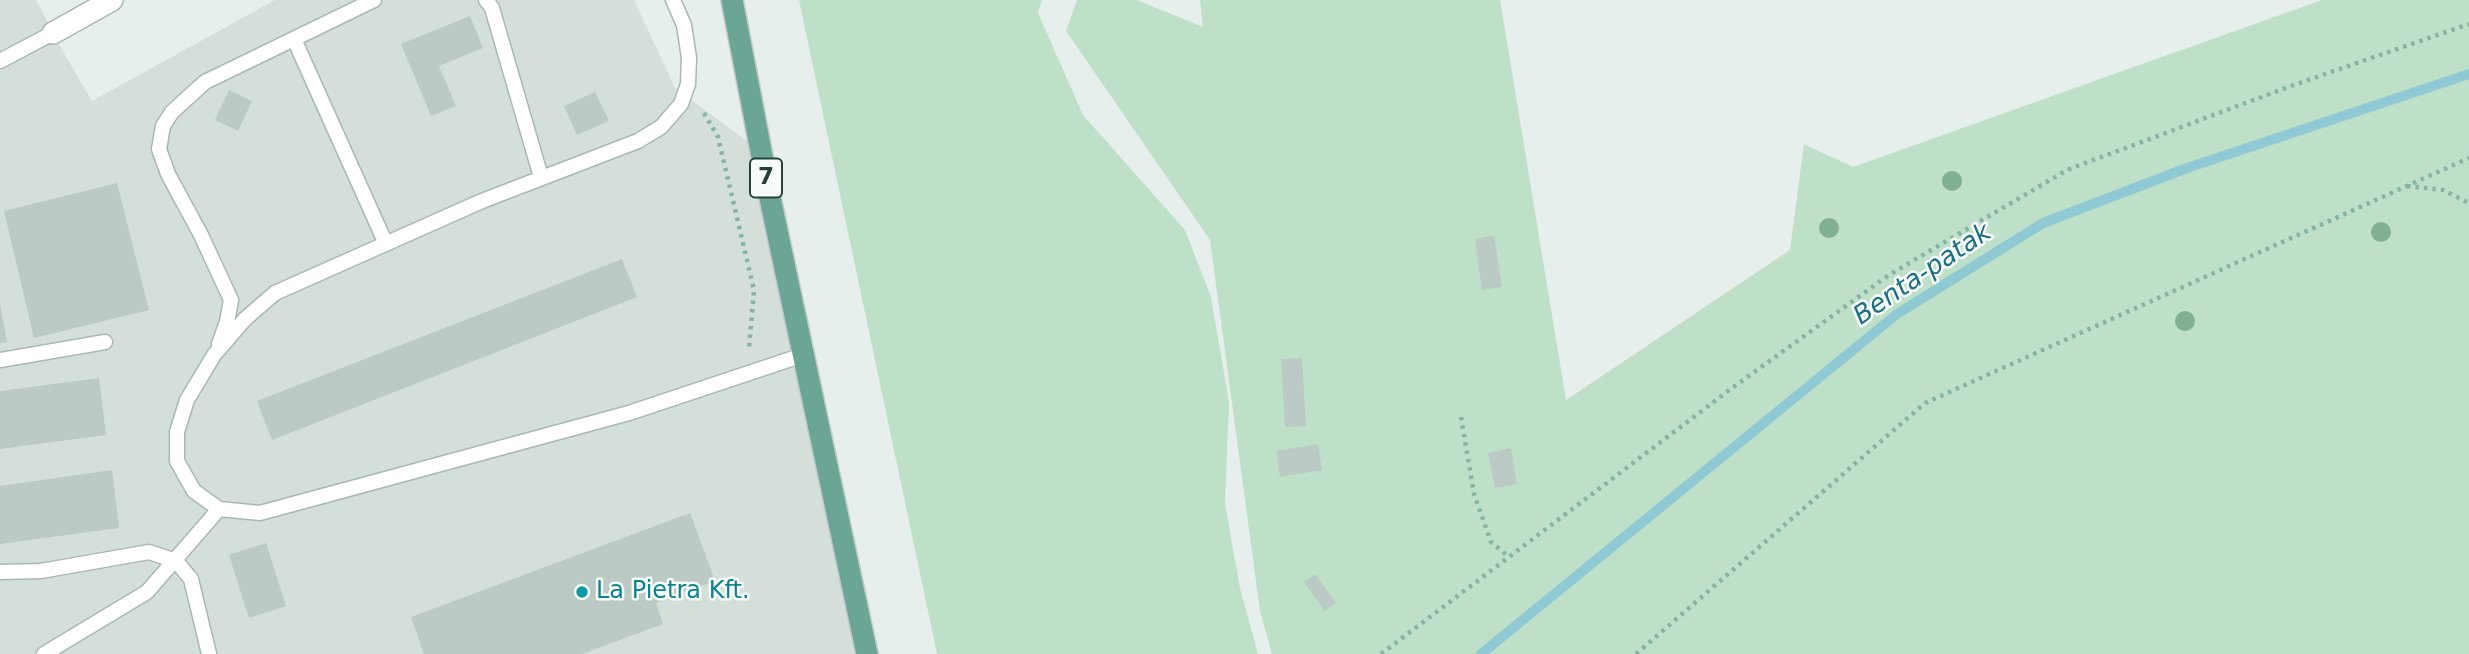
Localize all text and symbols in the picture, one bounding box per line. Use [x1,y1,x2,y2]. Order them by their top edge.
road number: 7 [750,158,782,197]
water label: Benta-patak [1848,217,1998,333]
place label: La Pietra Kft. [596,578,750,606]
marker: La Pietra Kft. [574,584,590,600]

